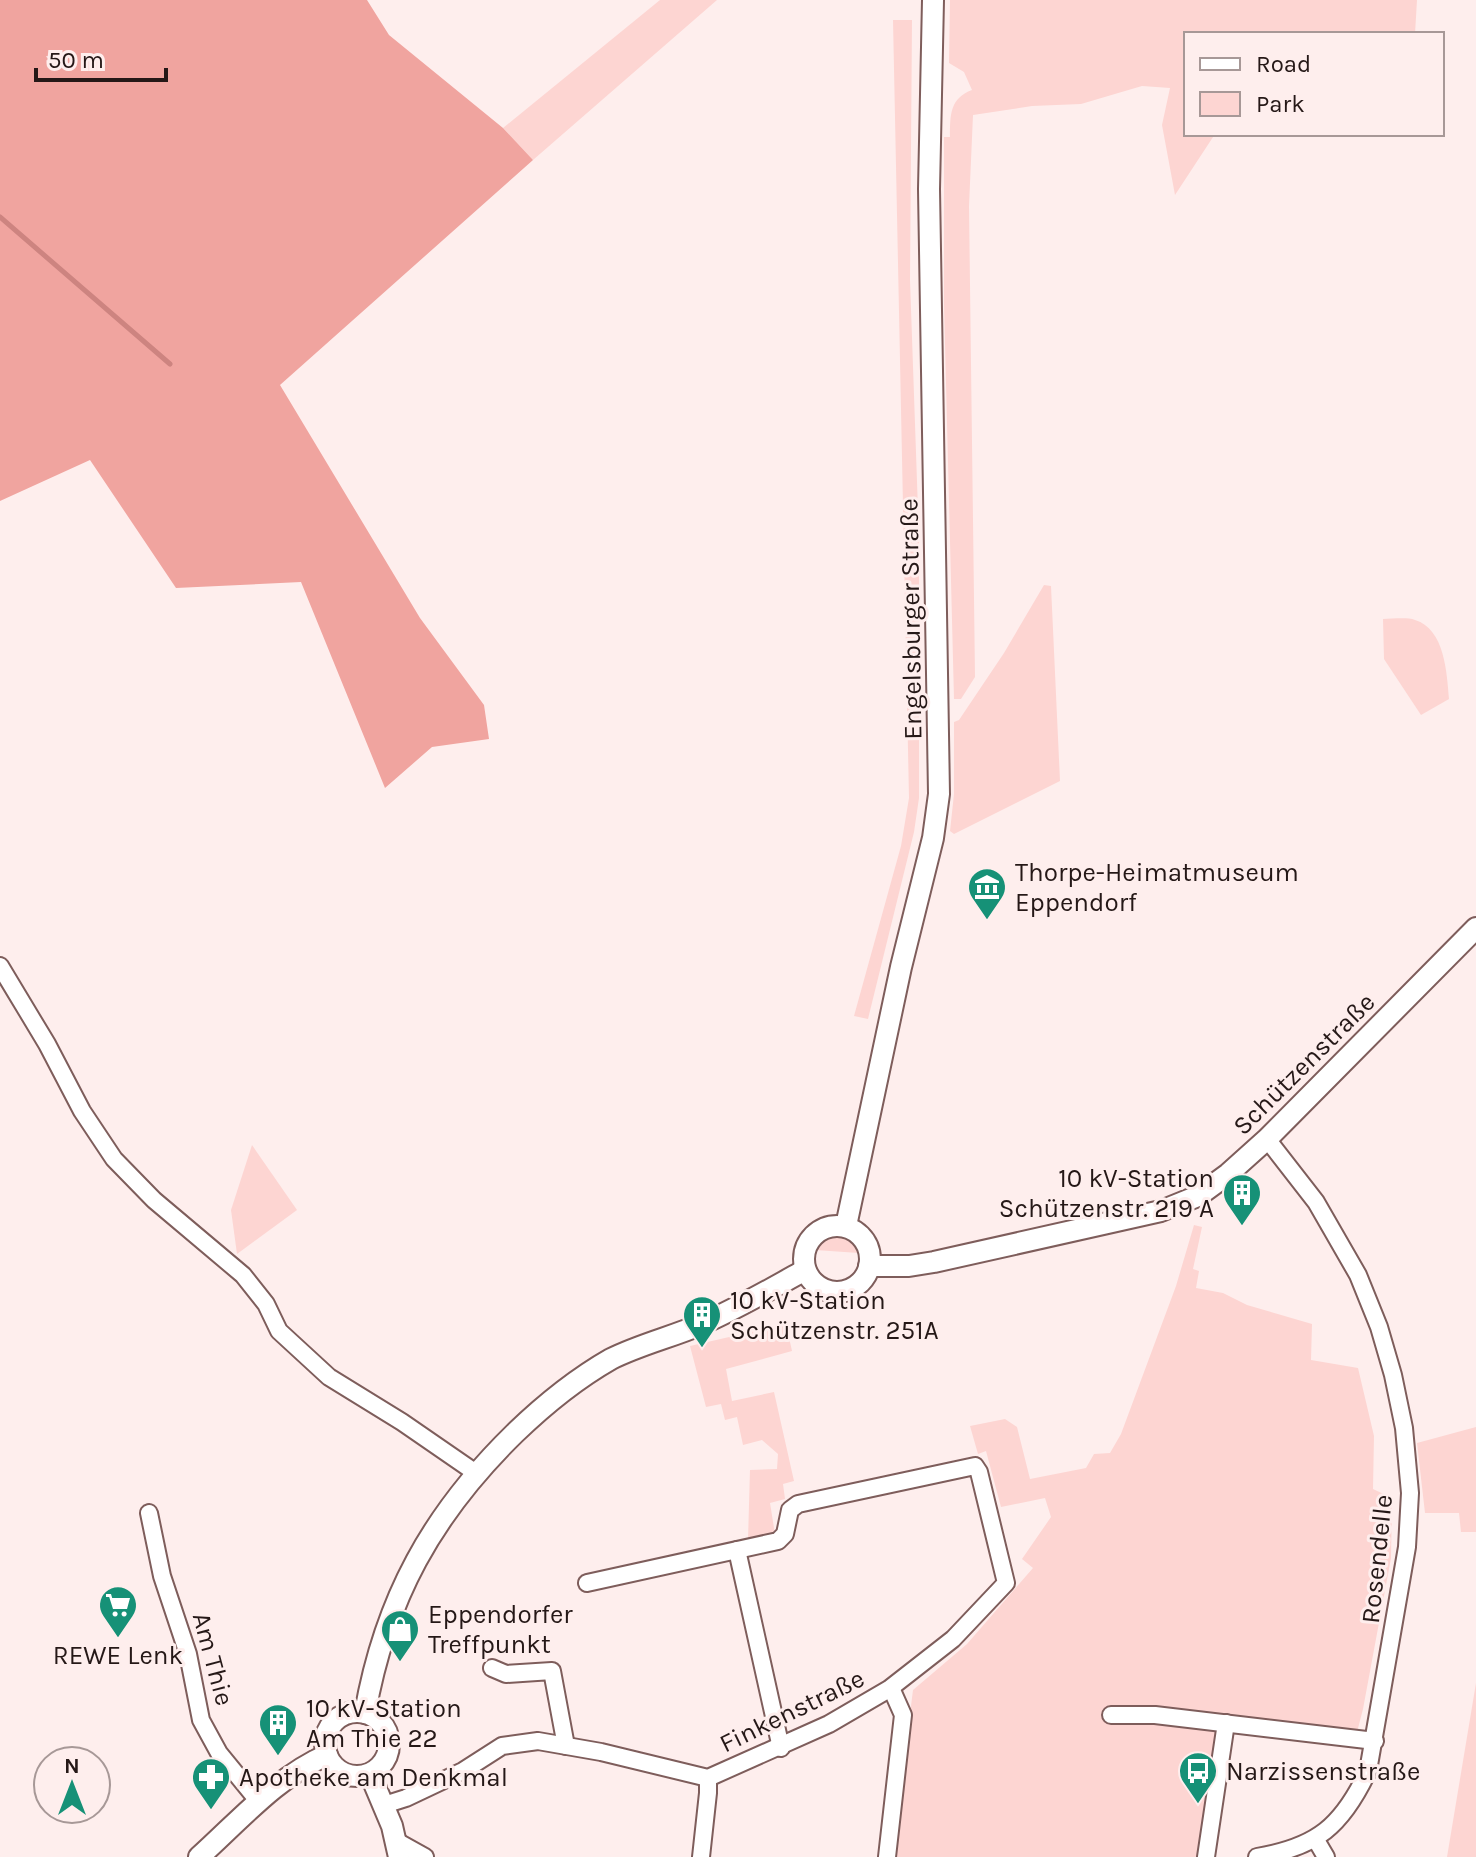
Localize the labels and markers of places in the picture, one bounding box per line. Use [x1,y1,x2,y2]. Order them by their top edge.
place label: Thorpe-Heimatmuseum Eppendorf [1015,857,1299,918]
museum icon: Thorpe-Heimatmuseum Eppendorf [966,866,1008,921]
place label: 10 kV-Station Schützenstr. 219 A [999,1163,1214,1224]
building icon: 10 kV-Station Schützenstr. 219 A [1221,1172,1263,1227]
place label: 10 kV-Station Schützenstr. 251A [730,1285,939,1346]
building icon: 10 kV-Station Schützenstr. 251A [681,1294,723,1349]
supermarket icon: REWE Lenk [97,1584,139,1639]
place label: Eppendorfer Treffpunkt [428,1599,573,1660]
shop icon: Eppendorfer Treffpunkt [379,1608,421,1663]
place label: REWE Lenk [53,1640,183,1671]
place label: 10 kV-Station Am Thie 22 [306,1693,462,1754]
building icon: 10 kV-Station Am Thie 22 [257,1702,299,1757]
bus stop icon: Narzissenstraße [1177,1750,1219,1805]
pharmacy icon: Apotheke am Denkmal [190,1756,232,1811]
place label: Narzissenstraße [1226,1756,1420,1787]
place label: Apotheke am Denkmal [239,1762,508,1793]

